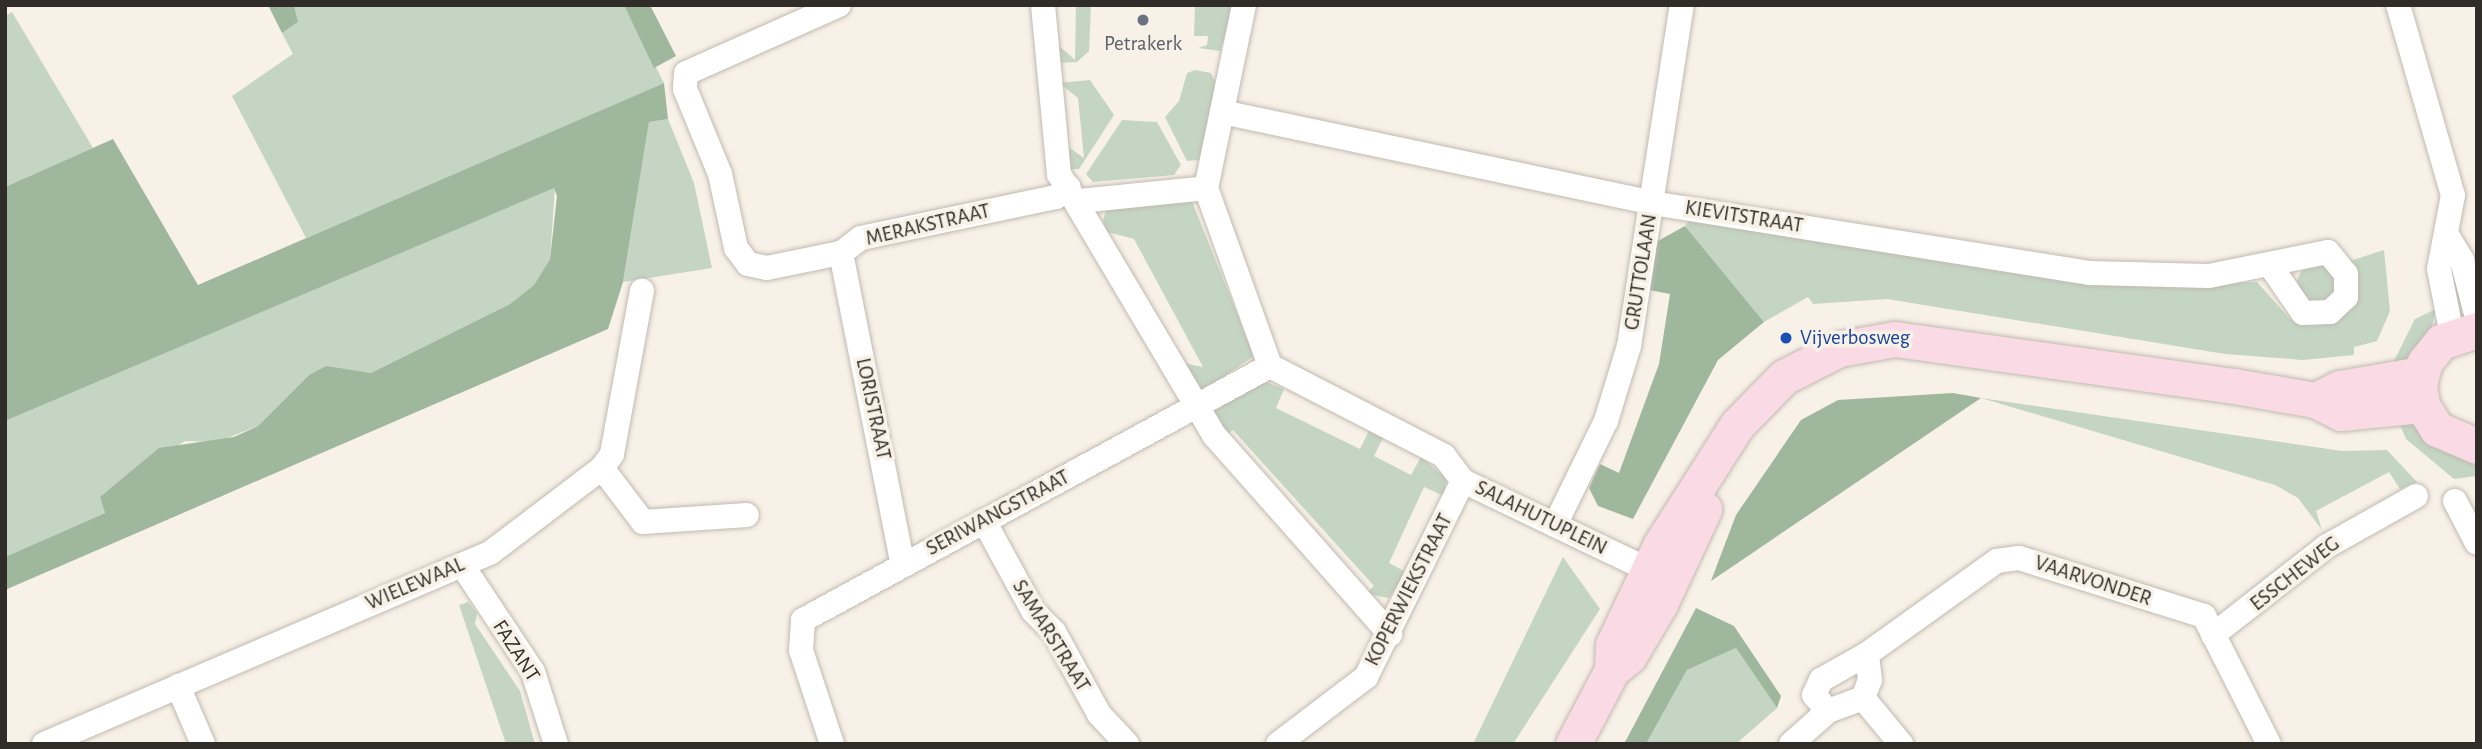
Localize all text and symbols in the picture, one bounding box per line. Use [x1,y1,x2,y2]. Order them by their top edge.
marker: Petrakerk [1135,12,1151,28]
place label: Petrakerk [1104,31,1182,57]
street label: KIEVITSTRAAT [1683,195,1805,239]
street label: MERAKSTRAAT [863,198,993,252]
street label: GRUTTOLAAN [1619,212,1663,332]
place label: Vijverbosweg [1800,325,1910,351]
marker: Vijverbosweg [1778,330,1794,346]
street label: LORISTRAAT [850,356,896,462]
street label: SERIWANGSTRAAT [922,465,1074,561]
street label: SALAHUTUPLEIN [1471,475,1611,561]
street label: KOPERWIEKSTRAAT [1360,510,1458,670]
street label: ESSCHEWEG [2245,531,2345,617]
street label: VAARVONDER [2031,550,2155,612]
street label: WIELEWAAL [362,552,468,616]
street label: SAMARSTRAAT [1007,575,1095,697]
street label: FAZANT [487,616,545,686]

